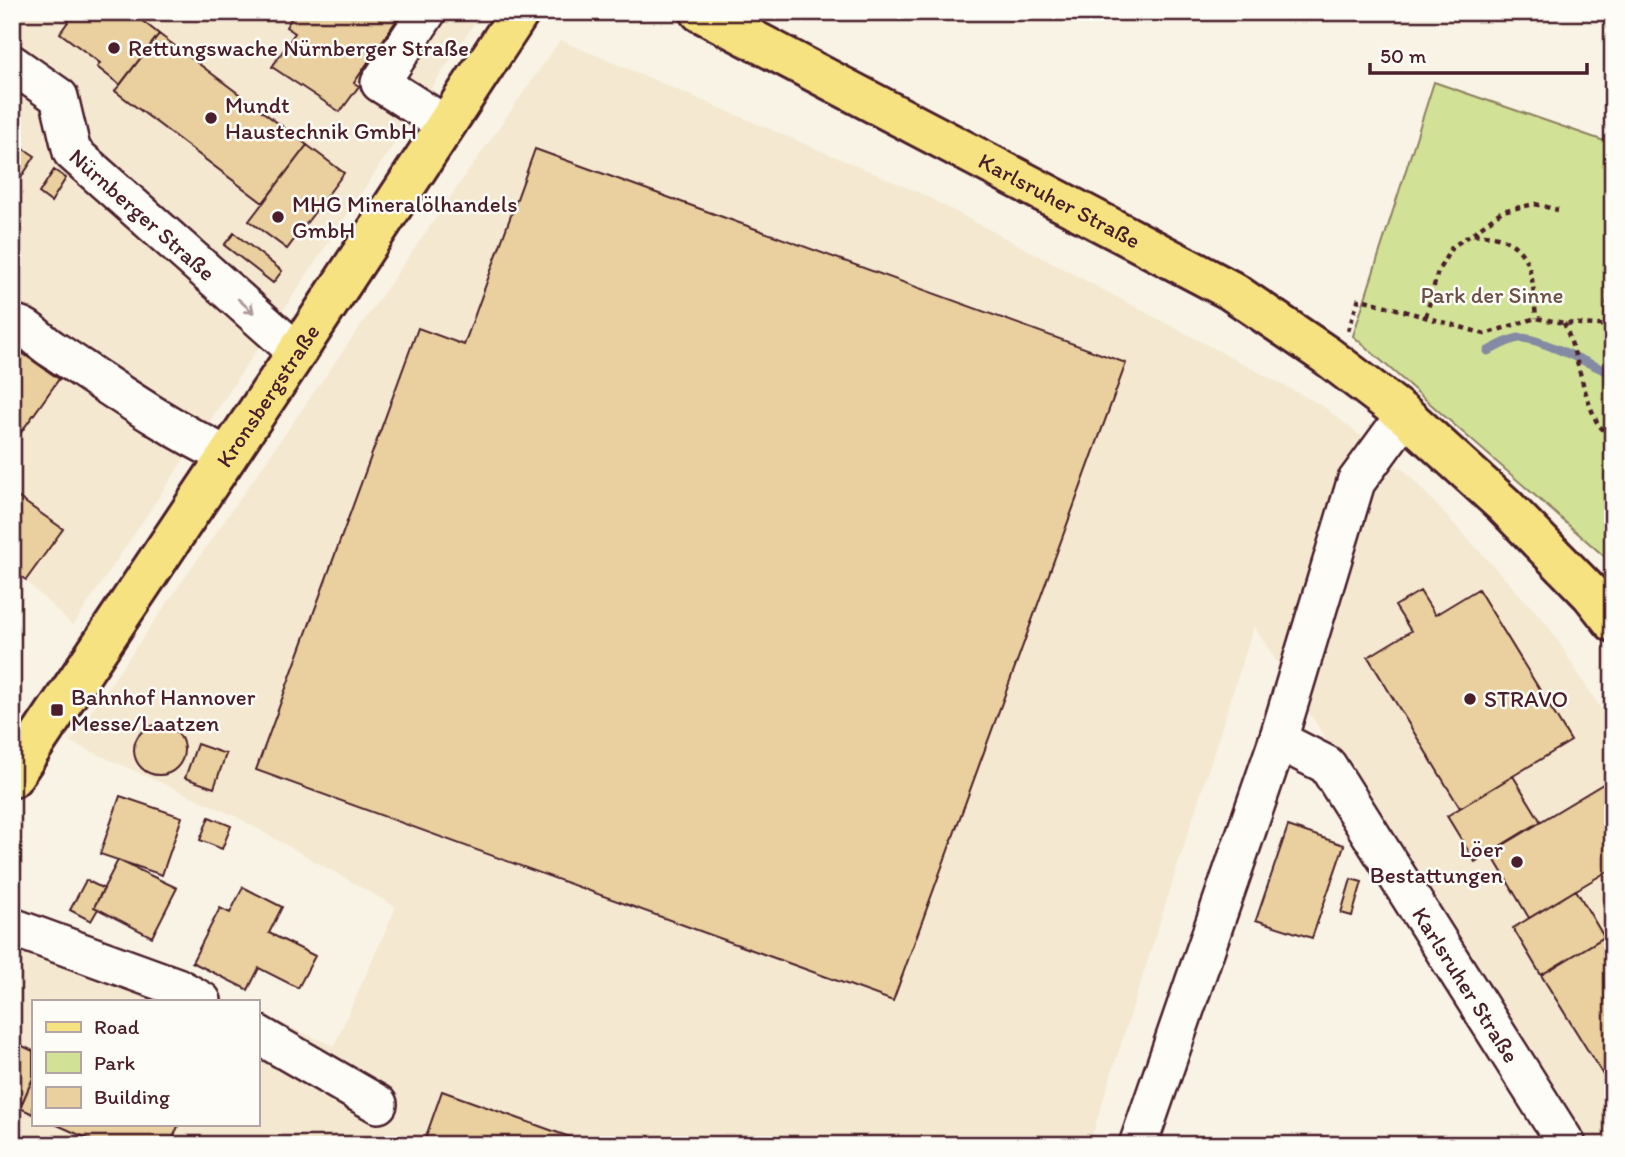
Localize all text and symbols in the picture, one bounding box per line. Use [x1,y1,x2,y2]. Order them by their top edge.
scale bar [1370,32,1586,76]
place label: Rettungswache Nürnberger Straße [128,34,469,62]
marker: Rettungswache Nürnberger Straße [106,40,122,56]
text: 50 m [1380,43,1427,68]
place label: Mundt Haustechnik GmbH [225,91,417,145]
marker: Mundt Haustechnik GmbH [203,110,219,126]
street label: Nürnberger Straße [63,142,221,287]
street label: Karlsruher Straße [974,147,1145,255]
place label: MHG Mineralölhandels GmbH [292,190,518,244]
marker: MHG Mineralölhandels GmbH [270,209,286,225]
park label: Park der Sinne [1420,281,1564,309]
one-way arrow [236,298,254,314]
street label: Kronsbergstraße [210,319,326,473]
place label: Bahnhof Hannover Messe/Laatzen [71,683,256,737]
place label: STRAVO [1484,685,1568,713]
marker: STRAVO [1462,691,1478,707]
marker: Bahnhof Hannover Messe/Laatzen [49,702,65,718]
place label: Löer Bestattungen [1370,835,1503,889]
marker: Löer Bestattungen [1509,854,1525,870]
street label: Karlsruher Straße [1406,902,1525,1068]
legend [32,1000,259,1126]
text: Road [94,1014,140,1039]
text: Park [94,1050,136,1075]
text: Building [94,1084,170,1109]

